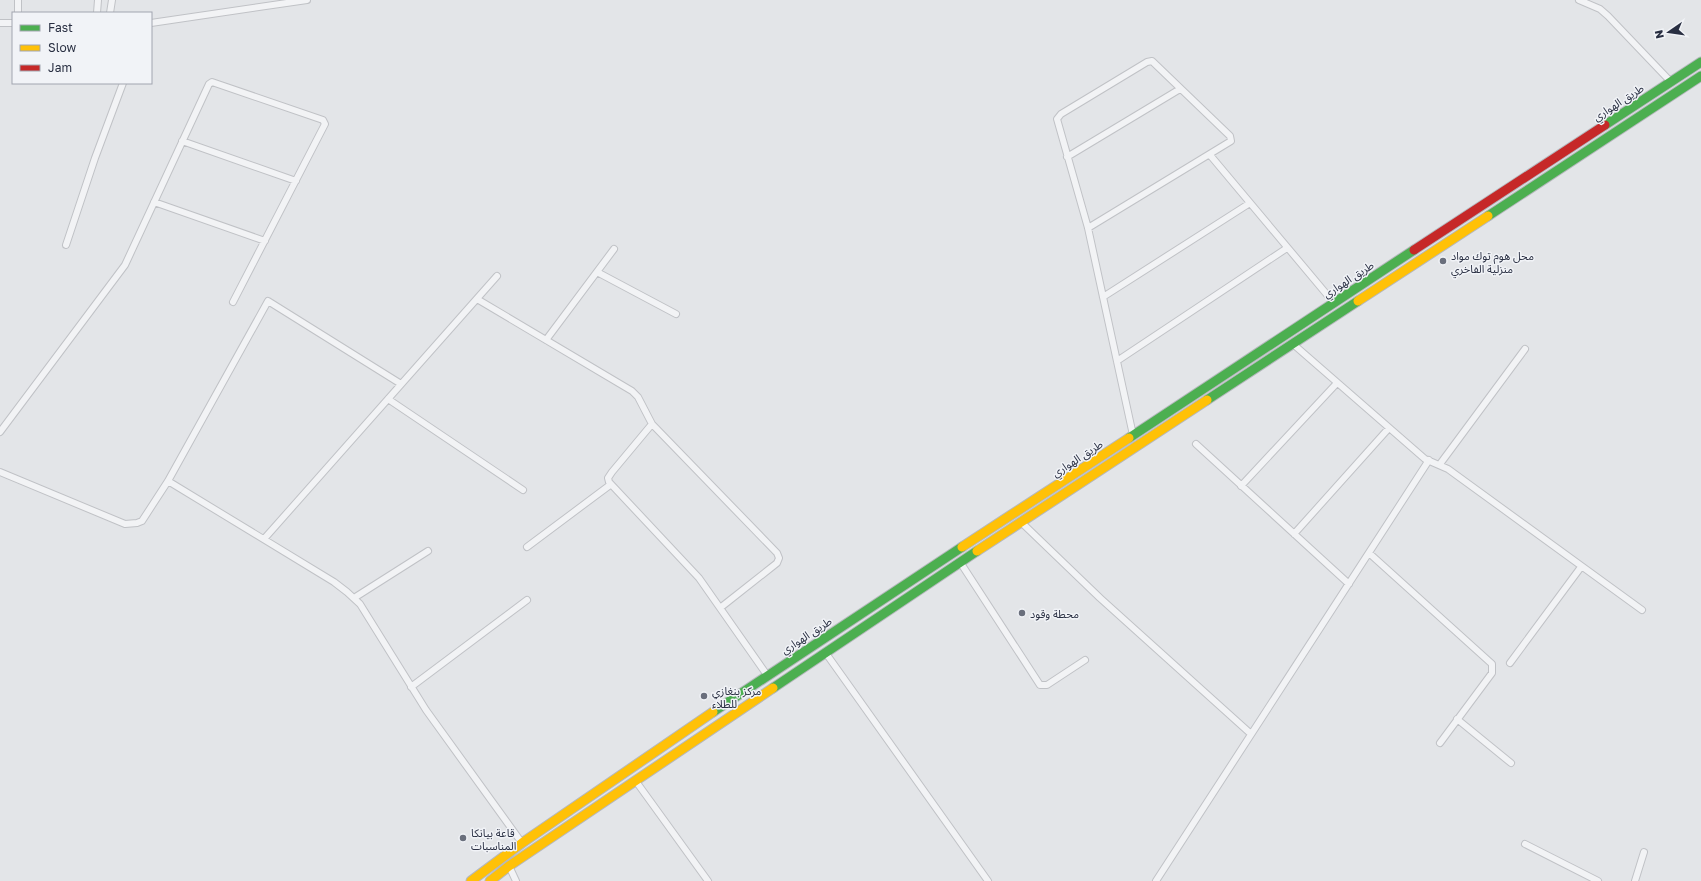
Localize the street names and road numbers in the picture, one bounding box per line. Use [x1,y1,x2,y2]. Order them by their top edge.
street label: طريق الهواري [1590,81,1648,126]
street label: طريق الهواري [1320,258,1378,303]
street label: طريق الهواري [1049,437,1107,482]
street label: طريق الهواري [778,614,836,659]

